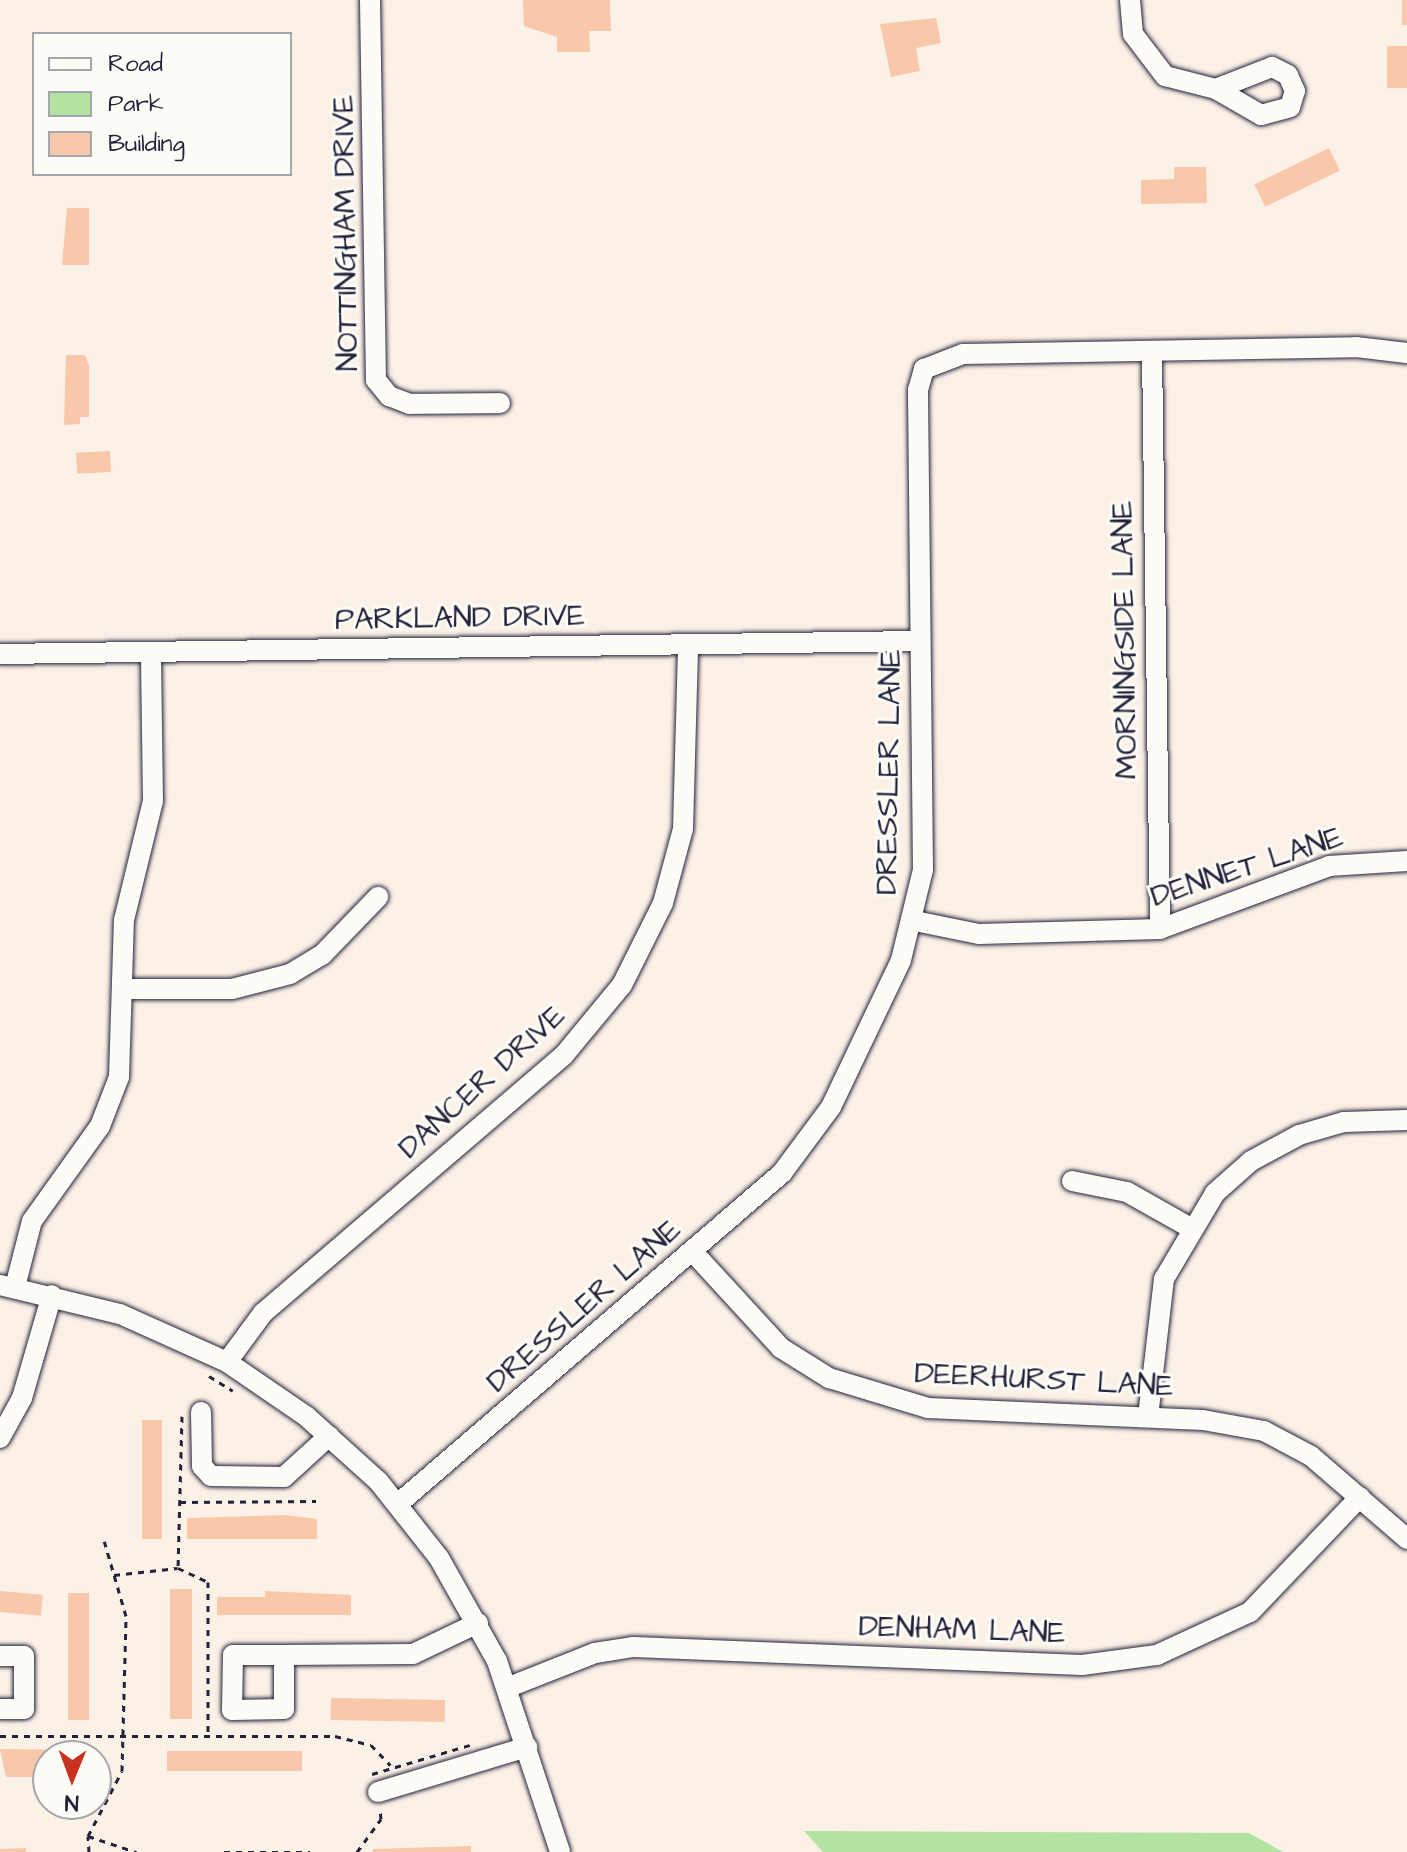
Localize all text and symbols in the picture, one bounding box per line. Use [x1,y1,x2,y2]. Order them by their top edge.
legend [32,32,292,176]
text: Road [108,47,163,81]
text: Park [108,87,164,121]
street label: NOTTINGHAM DRIVE [326,94,366,372]
text: Building [108,127,185,161]
street label: MORNINGSIDE LANE [1105,500,1145,780]
street label: PARKLAND DRIVE [335,598,585,638]
street label: DRESSLER LANE [869,649,909,895]
street label: DENNET LANE [1146,819,1348,915]
street label: DANCER DRIVE [391,998,573,1166]
street label: DRESSLER LANE [480,1212,688,1400]
street label: DEERHURST LANE [914,1355,1174,1405]
street label: DENHAM LANE [858,1608,1066,1652]
north arrow [32,1740,112,1820]
text: N [64,1787,79,1818]

